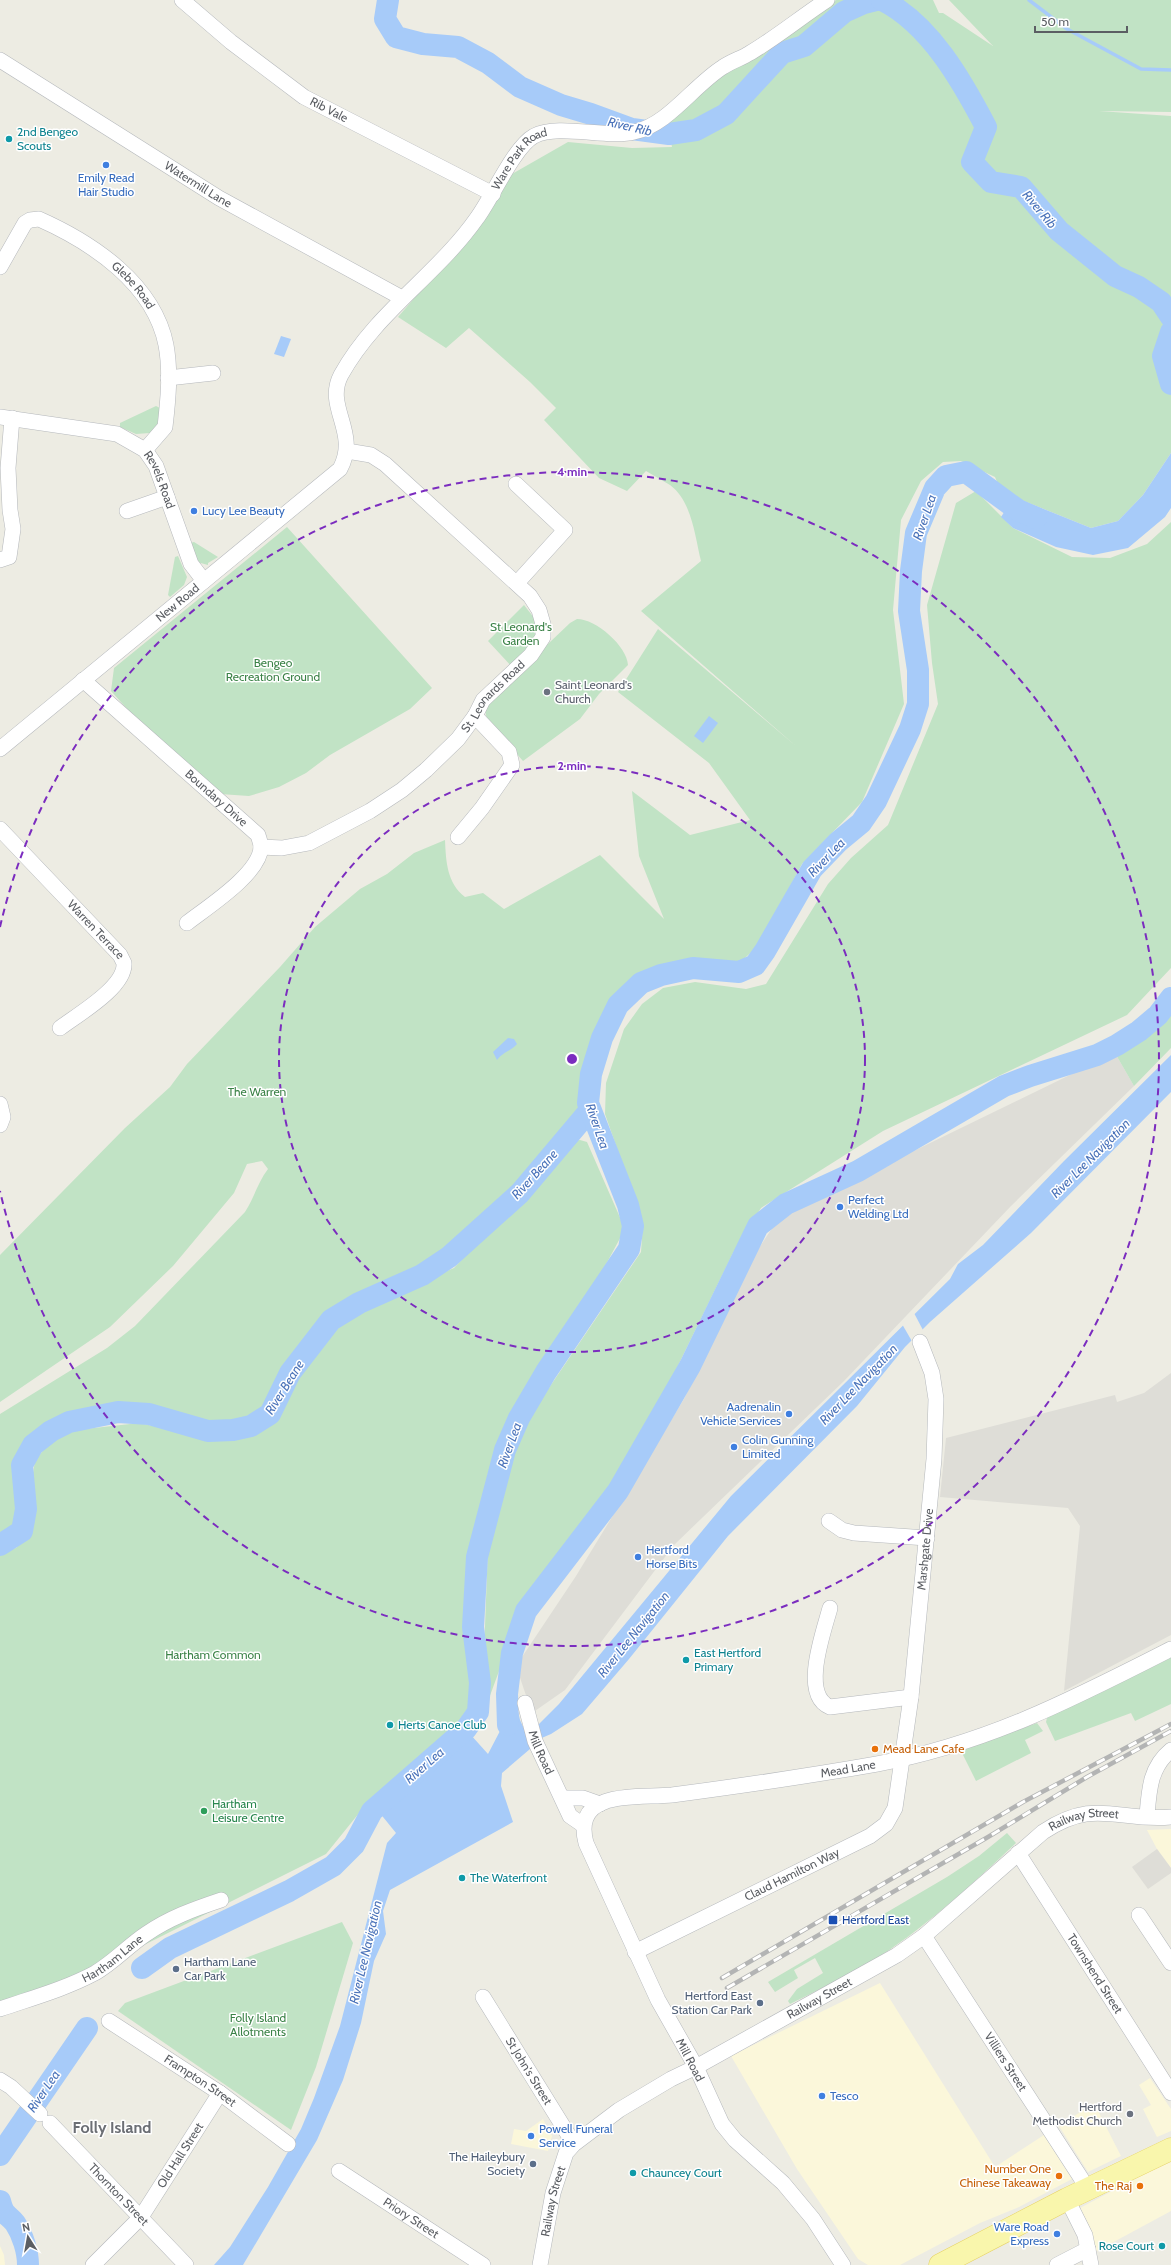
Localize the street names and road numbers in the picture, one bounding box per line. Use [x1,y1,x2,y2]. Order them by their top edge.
street label: Rib Vale [308,93,351,125]
street label: Ware Park Road [488,124,548,192]
street label: Watermill Lane [162,158,235,211]
street label: Glebe Road [109,258,159,312]
street label: Revels Road [141,448,179,511]
street label: New Road [152,580,202,625]
street label: St. Leonards Road [457,657,528,735]
street label: Boundary Drive [182,766,251,829]
street label: Warren Terrace [65,897,128,962]
street label: Marshgate Drive [913,1508,936,1591]
street label: Mill Road [526,1729,557,1777]
street label: Mead Lane [819,1756,877,1780]
street label: Railway Street [1046,1805,1120,1834]
street label: Claud Hamilton Way [742,1844,842,1904]
street label: Townshend Street [1064,1930,1126,2016]
street label: Hartham Lane [79,1931,145,1985]
street label: Railway Street [784,1974,854,2022]
street label: Villiers Street [981,2029,1031,2094]
street label: St John's Street [503,2034,556,2107]
street label: Mill Road [673,2036,708,2084]
street label: Frampton Street [162,2051,239,2110]
street label: Old Hall Street [153,2120,206,2191]
street label: Thornton Street [85,2160,152,2229]
street label: Railway Street [537,2164,568,2238]
street label: Priory Street [381,2194,442,2241]

